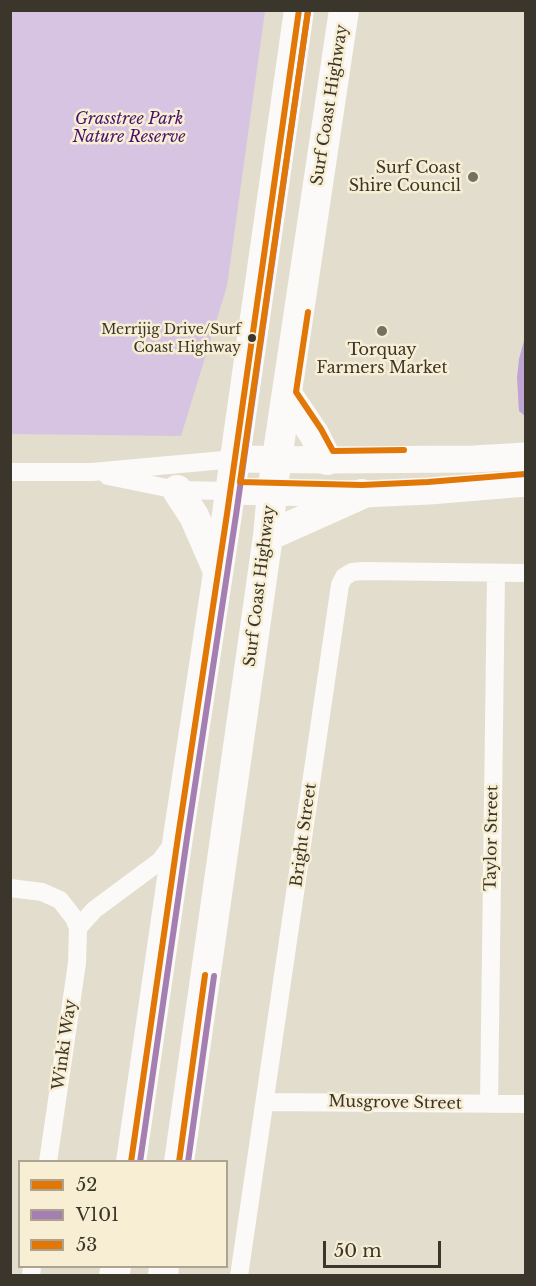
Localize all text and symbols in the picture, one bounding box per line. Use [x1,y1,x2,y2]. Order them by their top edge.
street label: Surf Coast Highway [308,23,352,187]
park label: Grasstree Park Nature Reserve [73,109,185,147]
place label: Surf Coast Shire Council [349,158,461,196]
marker: Surf Coast Shire Council [466,170,480,184]
place label: Merrijig Drive/Surf Coast Highway [101,322,241,354]
marker: Torquay Farmers Market [375,324,389,338]
marker: Merrijig Drive/Surf Coast Highway [246,332,258,344]
place label: Torquay Farmers Market [317,340,447,378]
street label: Surf Coast Highway [241,504,279,668]
street label: Bright Street [287,782,321,888]
street label: Taylor Street [481,785,503,891]
street label: Winki Way [49,998,81,1092]
street label: Musgrove Street [328,1092,462,1114]
legend [18,1160,228,1268]
text: 52 [76,1174,97,1196]
text: V101 [76,1204,119,1226]
scale bar [326,1229,444,1267]
text: 53 [76,1234,97,1256]
text: 50 m [334,1240,382,1262]

